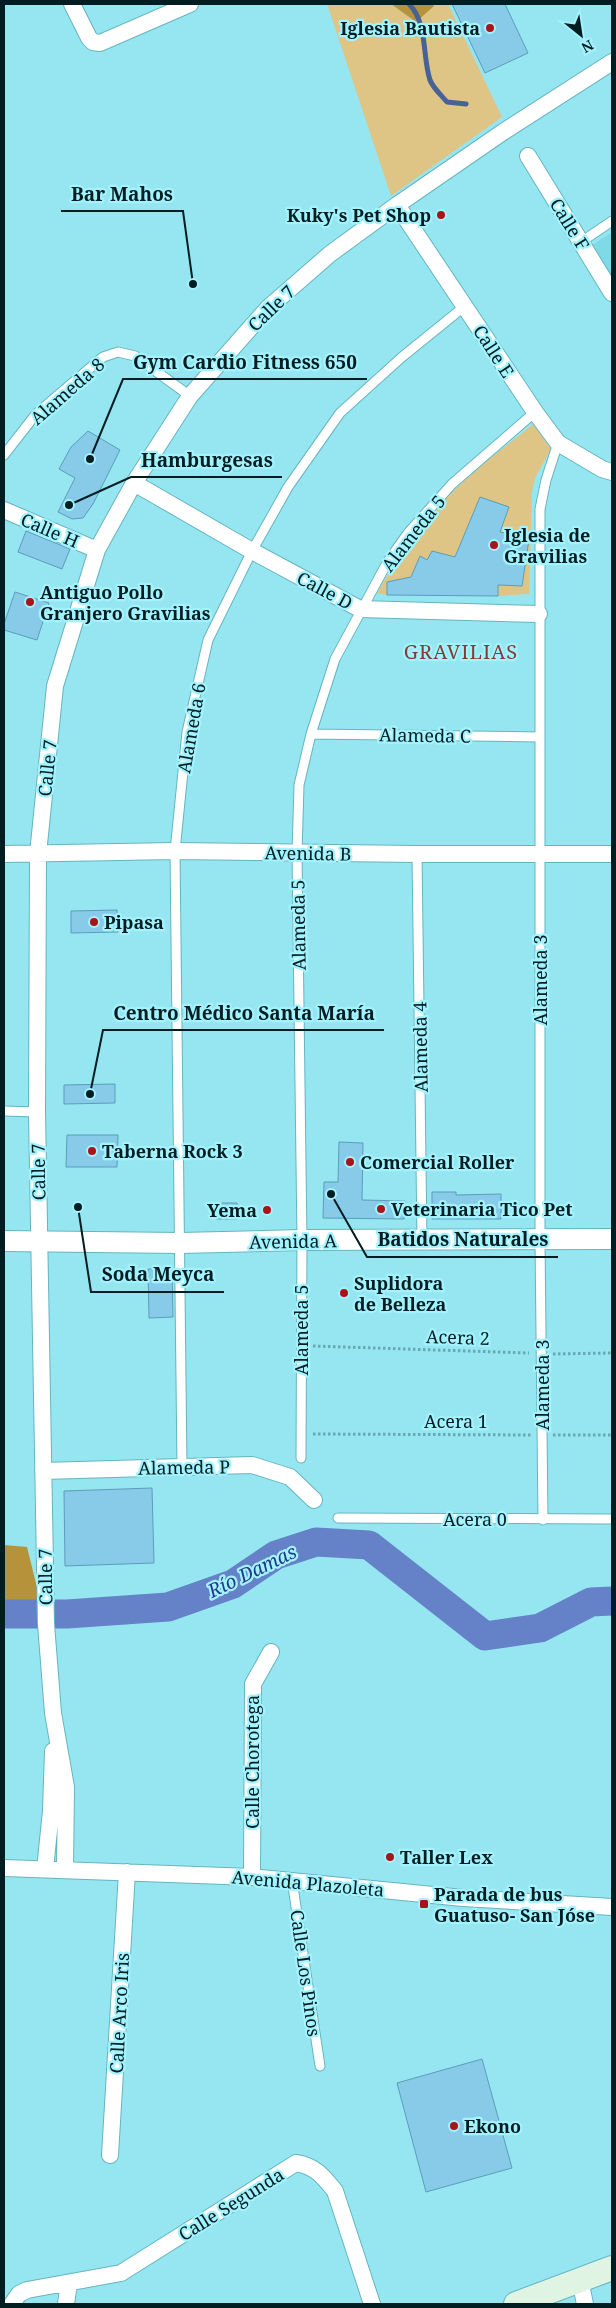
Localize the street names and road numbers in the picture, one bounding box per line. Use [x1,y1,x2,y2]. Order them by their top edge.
street label: Calle F [545,193,595,255]
street label: Calle 7 [242,280,300,336]
street label: Calle E [468,320,520,382]
street label: Alameda 8 [25,352,109,430]
street label: Alameda 5 [376,490,450,576]
street label: Calle H [17,507,83,553]
street label: Calle D [293,565,357,615]
street label: Alameda 6 [171,681,211,775]
street label: Alameda C [379,722,471,748]
street label: Calle 7 [32,739,62,797]
street label: Avenida B [264,840,352,866]
street label: Alameda 5 [285,879,311,971]
street label: Alameda 3 [528,935,552,1025]
street label: Alameda 4 [407,1001,433,1093]
street label: Calle 7 [26,1143,50,1201]
street label: Avenida A [249,1228,337,1254]
street label: Alameda 5 [289,1285,313,1375]
street label: Acera 2 [426,1324,490,1350]
street label: Alameda 3 [530,1340,554,1430]
street label: Acera 1 [424,1409,488,1433]
street label: Alameda P [138,1454,230,1480]
street label: Acera 0 [443,1507,507,1531]
street label: Calle 7 [33,1548,57,1606]
street label: Calle Chorotega [240,1695,264,1829]
street label: Avenida Plazoleta [231,1864,385,1902]
street label: Calle Los Pinos [285,1908,327,2038]
street label: Calle Arco Iris [104,1952,134,2074]
street label: Calle Segunda [174,2162,288,2246]

